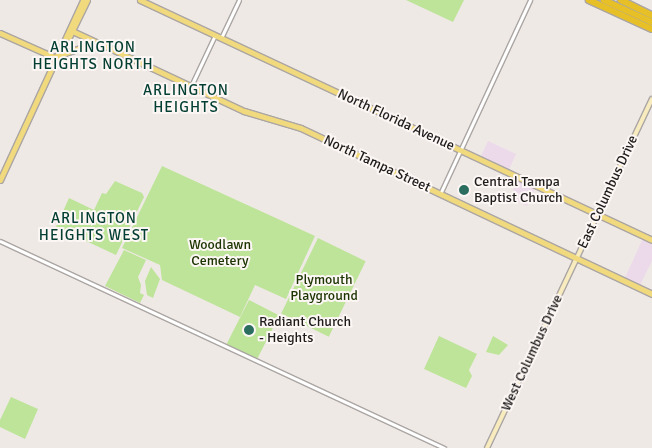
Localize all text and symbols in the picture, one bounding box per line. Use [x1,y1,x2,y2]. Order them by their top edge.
district label: ARLINGTON HEIGHTS NORTH [31,38,155,73]
district label: ARLINGTON HEIGHTS [142,81,230,116]
street label: North Florida Avenue [335,86,457,154]
street label: North Tampa Street [321,132,433,196]
street label: East Columbus Drive [574,133,642,251]
place label: Central Tampa Baptist Church [474,174,563,206]
marker: Central Tampa Baptist Church [458,184,470,196]
district label: ARLINGTON HEIGHTS WEST [37,209,151,244]
park label: Woodlawn Cemetery [189,237,251,270]
park label: Plymouth Playground [290,272,358,304]
street label: West Columbus Drive [498,292,566,414]
place label: Radiant Church - Heights [259,314,351,347]
marker: Radiant Church - Heights [243,324,255,336]

